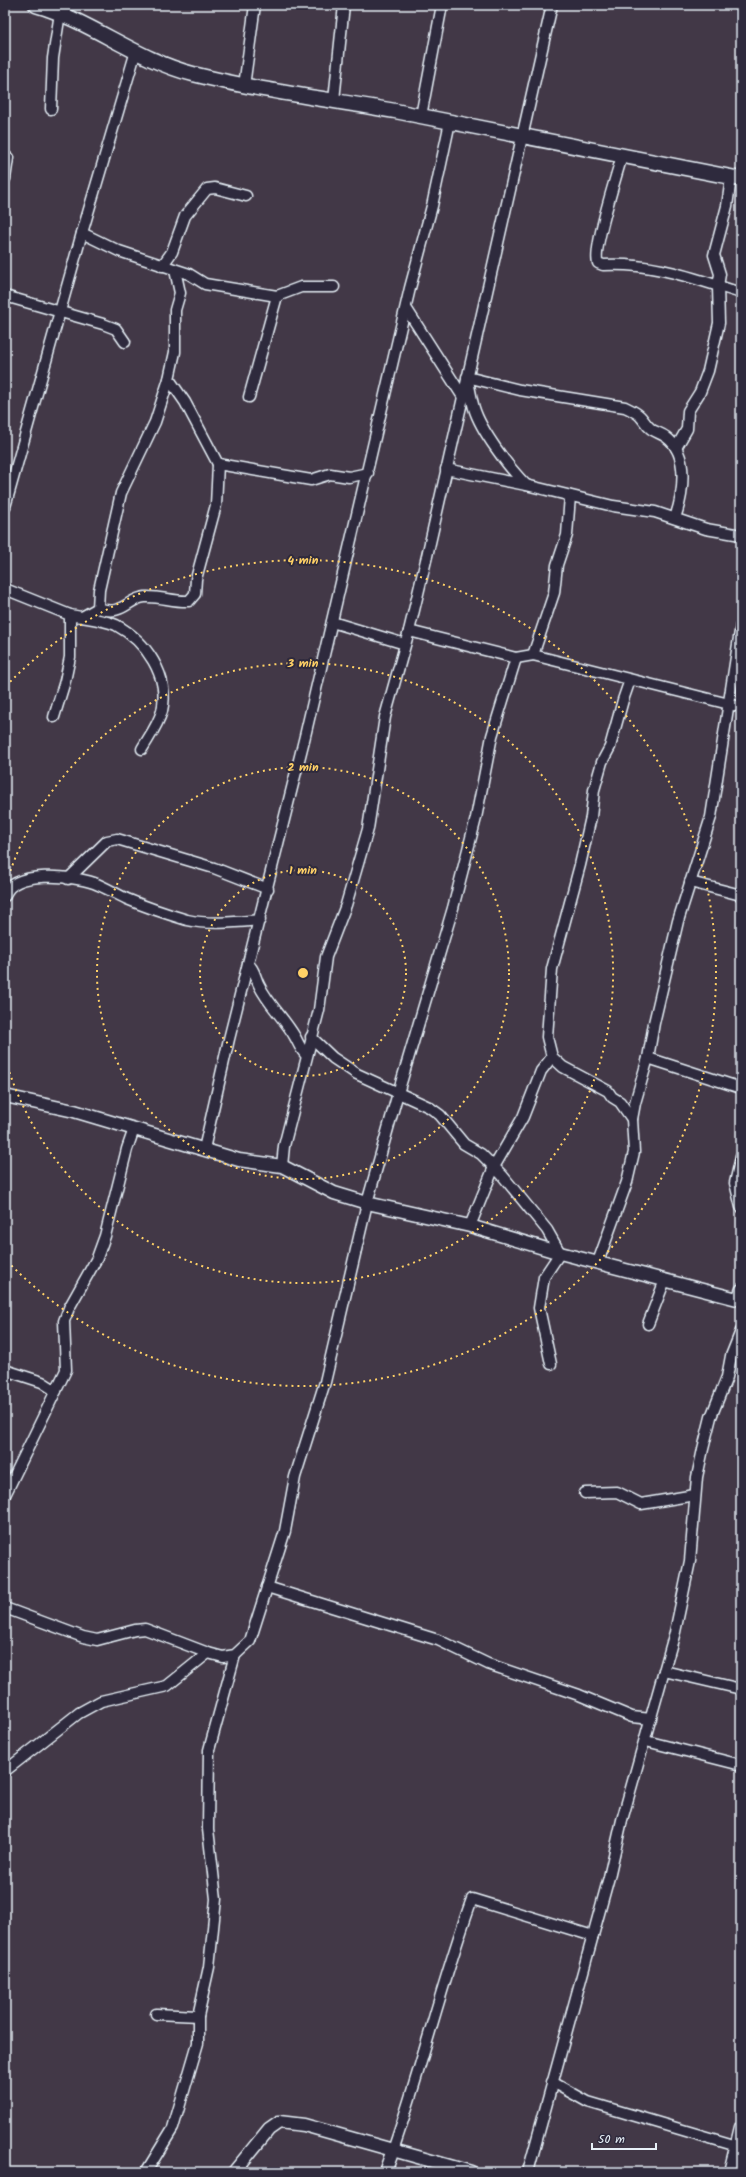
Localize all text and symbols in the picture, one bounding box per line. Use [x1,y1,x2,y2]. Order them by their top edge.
text: 4 min [288,551,319,570]
text: 3 min [287,654,319,673]
text: 2 min [287,758,319,777]
text: 1 min [289,861,317,880]
centre of rings [296,966,310,980]
scale bar [592,2125,656,2151]
text: 50 m [598,2130,625,2149]

